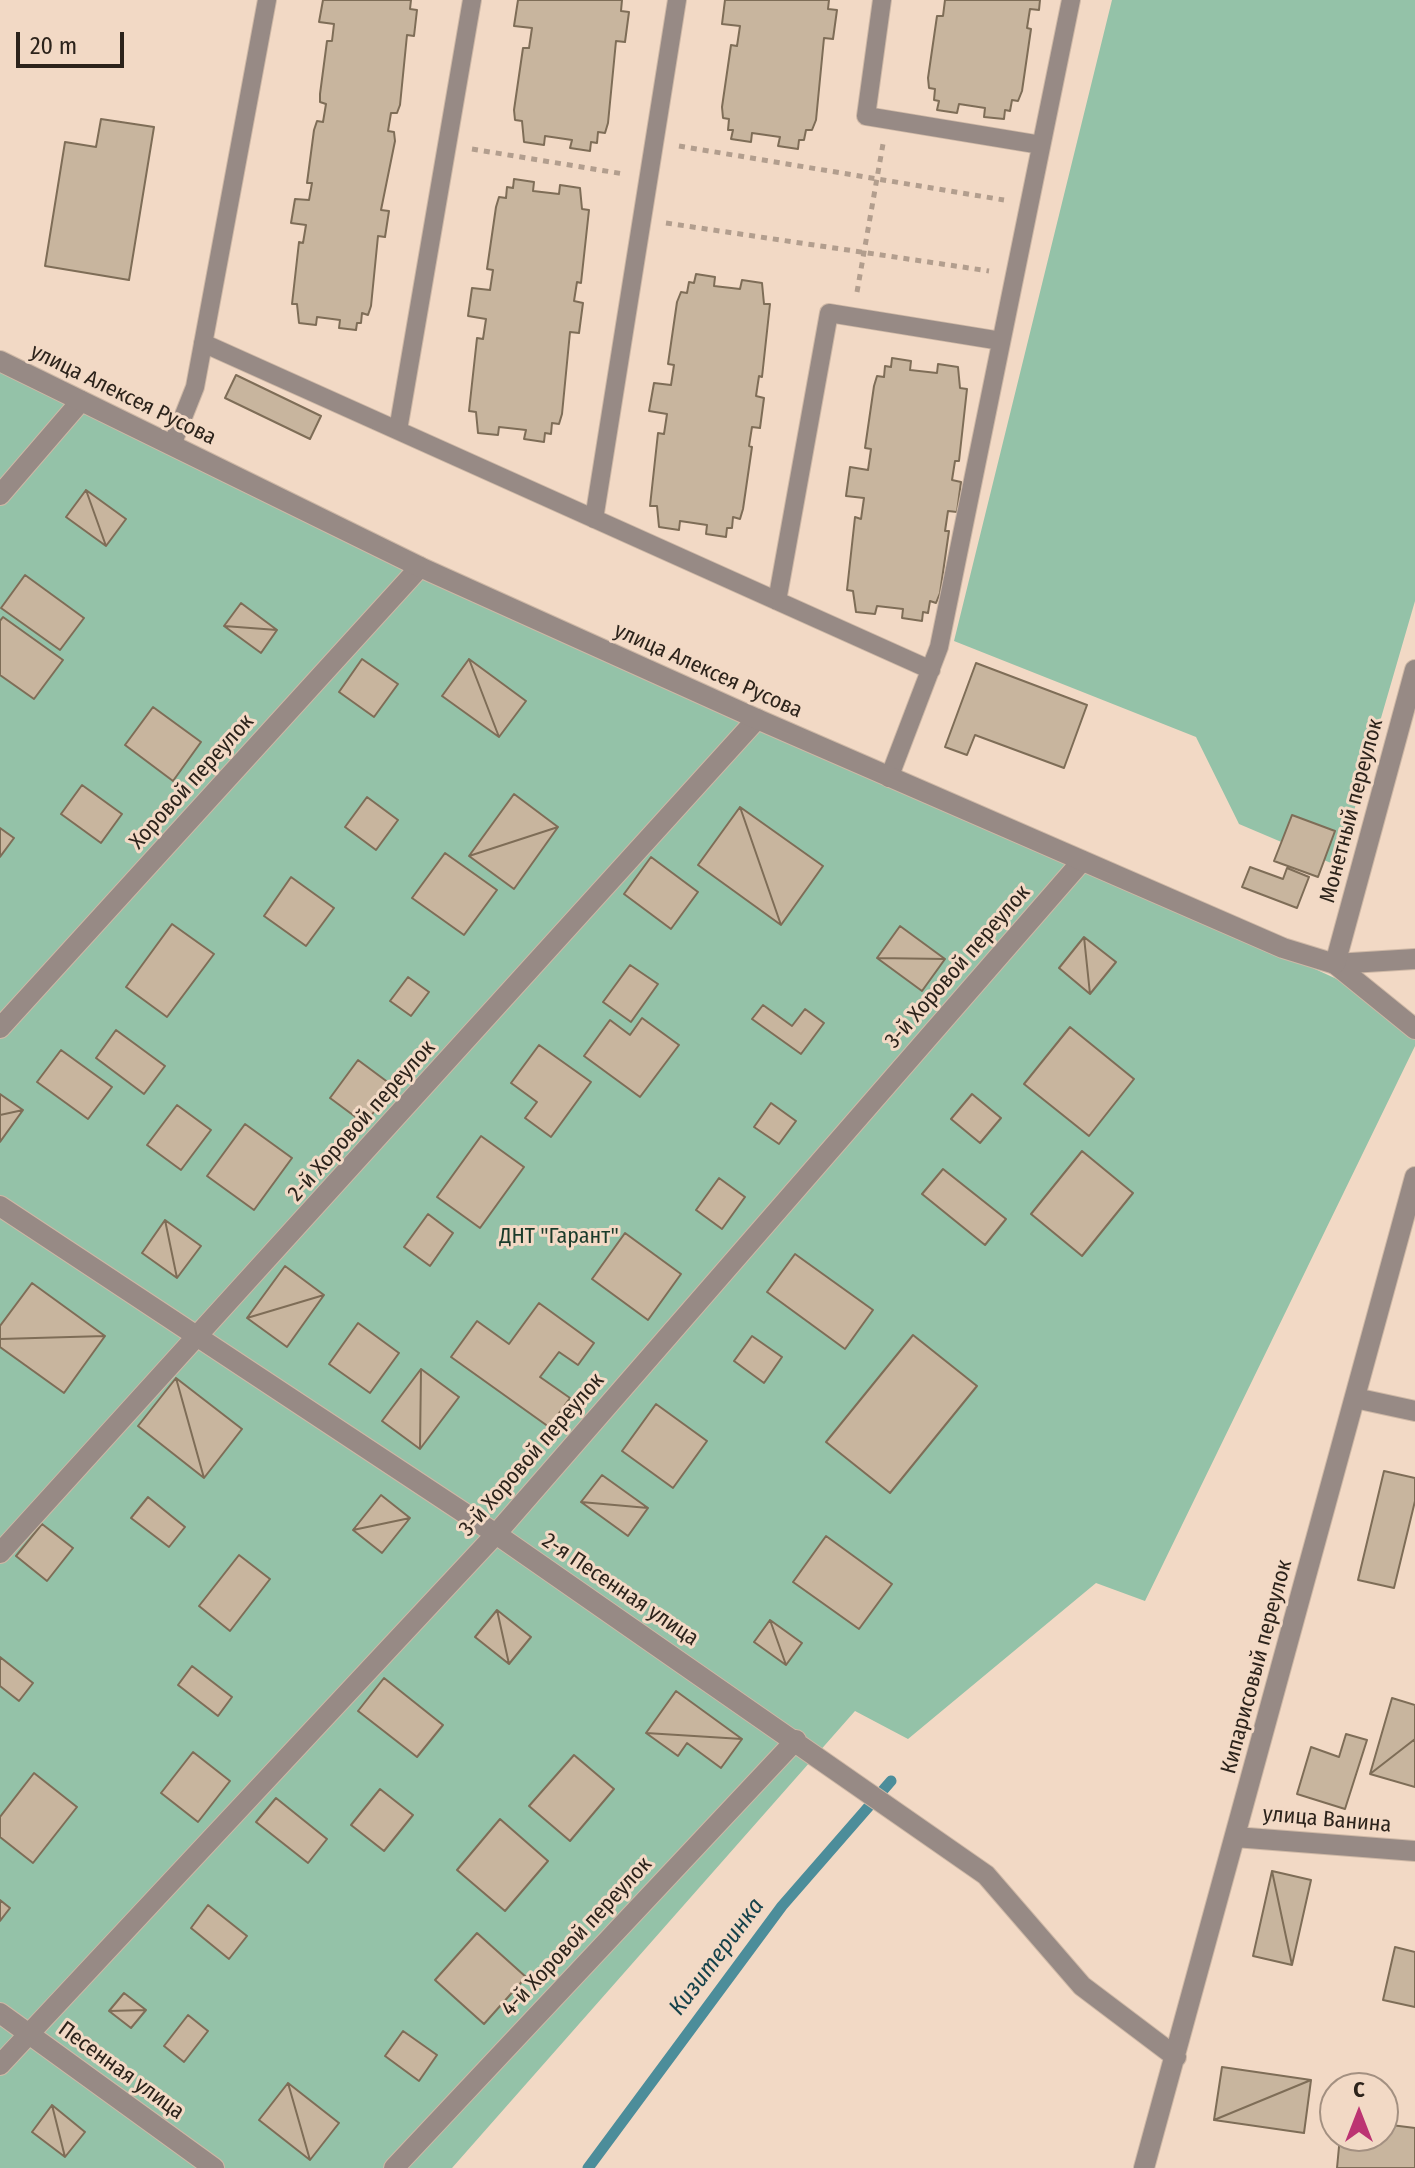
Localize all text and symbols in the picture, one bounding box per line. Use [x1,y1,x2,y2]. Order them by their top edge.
scale bar [20,16,128,66]
text: 20 m [30,32,77,60]
street label: улица Алексея Русова [26,339,220,451]
street label: улица Алексея Русова [610,618,806,724]
street label: Хоровой переулок [124,709,260,855]
street label: Монетный переулок [1315,716,1389,906]
street label: 3-й Хоровой переулок [880,880,1036,1054]
street label: 2-й Хоровой переулок [283,1035,441,1207]
park label: ДНТ "Гарант" [499,1224,619,1250]
street label: 3-й Хоровой переулок [454,1368,610,1542]
street label: 2-я Песенная улица [537,1528,703,1652]
street label: Кипарисовый переулок [1216,1557,1298,1777]
street label: улица Ванина [1262,1801,1392,1839]
street label: 4-й Хоровой переулок [496,1852,658,2022]
water label: Кизитеринка [663,1893,771,2021]
street label: Песенная улица [53,2016,189,2126]
north arrow [1319,2072,1399,2152]
text: С [1353,2076,1365,2103]

